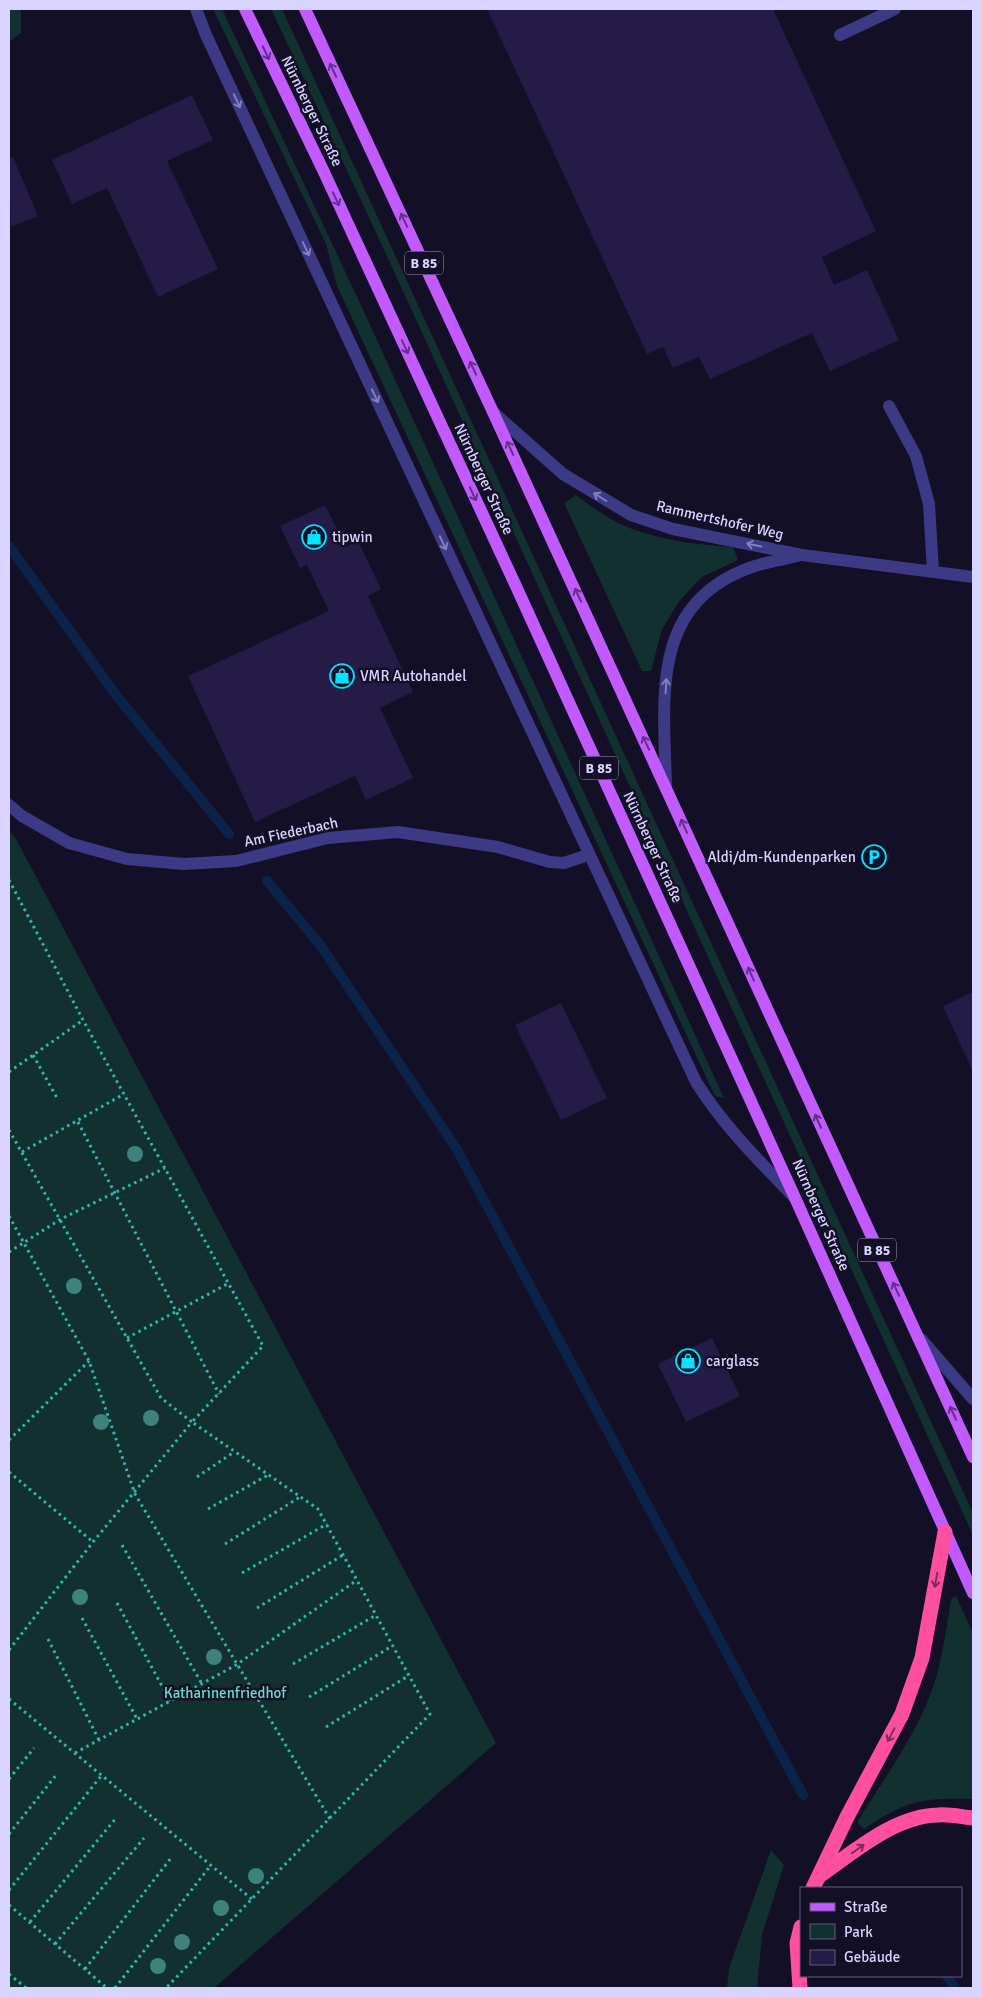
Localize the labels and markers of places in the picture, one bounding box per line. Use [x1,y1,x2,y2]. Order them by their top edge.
shop icon: tipwin [301,524,327,550]
place label: tipwin [332,528,373,546]
shop icon: VMR Autohandel [329,663,355,689]
place label: VMR Autohandel [360,667,467,685]
parking icon: Aldi/dm-Kundenparken [861,844,887,870]
place label: Aldi/dm-Kundenparken [707,848,856,866]
shop icon: carglass [675,1348,701,1374]
place label: carglass [706,1352,760,1370]

